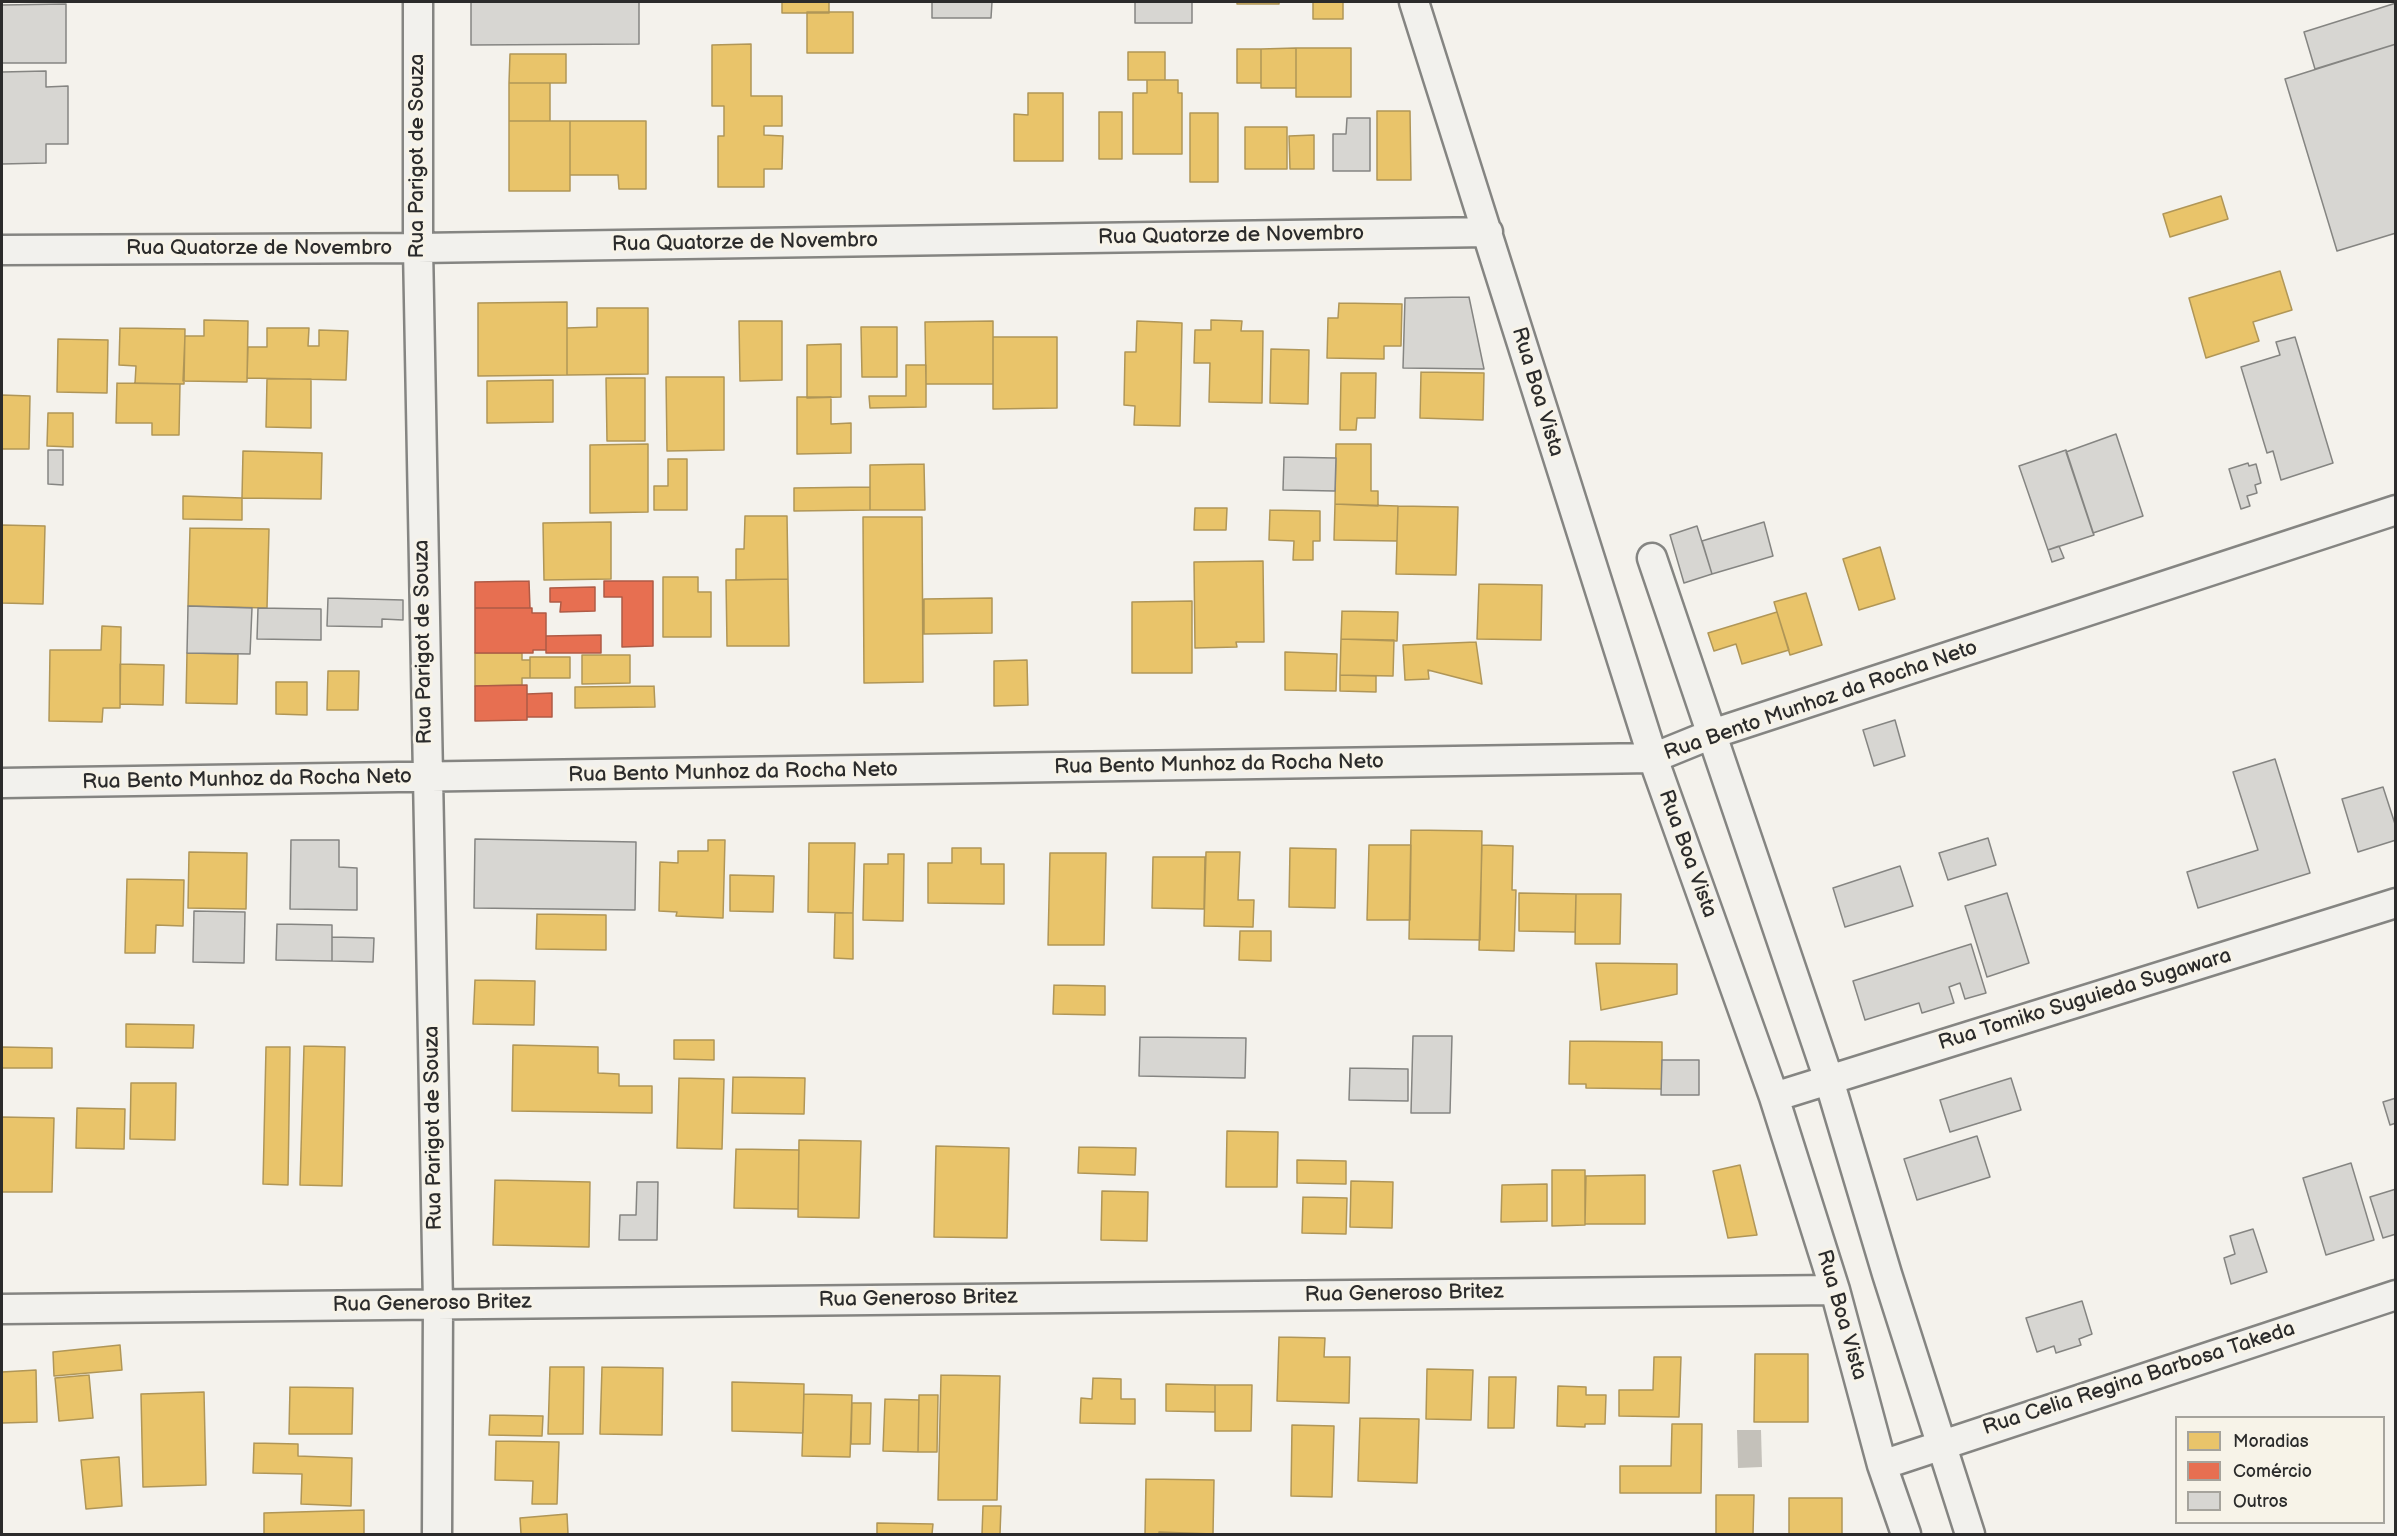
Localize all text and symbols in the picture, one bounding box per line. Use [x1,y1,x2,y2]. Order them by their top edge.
street label: Rua Parigot de Souza [405,54,431,258]
street label: Rua Quatorze de Novembro [1098,221,1364,251]
street label: Rua Quatorze de Novembro [612,228,878,258]
street label: Rua Quatorze de Novembro [126,236,392,262]
street label: Rua Boa Vista [1505,324,1569,460]
street label: Rua Parigot de Souza [410,539,438,745]
street label: Rua Bento Munhoz da Rocha Neto [1661,635,1981,767]
street label: Rua Bento Munhoz da Rocha Neto [1054,750,1384,780]
street label: Rua Bento Munhoz da Rocha Neto [568,758,898,788]
street label: Rua Bento Munhoz da Rocha Neto [82,765,412,795]
street label: Rua Boa Vista [1652,787,1722,921]
street label: Rua Tomiko Suguieda Sugawara [1936,943,2234,1057]
street label: Rua Parigot de Souza [420,1025,448,1231]
street label: Rua Boa Vista [1810,1247,1872,1383]
street label: Rua Generoso Britez [1304,1280,1504,1308]
street label: Rua Generoso Britez [818,1285,1018,1313]
street label: Rua Generoso Britez [332,1290,532,1318]
street label: Rua Celia Regina Barbosa Takeda [1980,1317,2298,1441]
legend [2175,1416,2385,1524]
text: Moradias [2233,1431,2309,1452]
text: Comércio [2233,1461,2312,1482]
text: Outros [2233,1491,2288,1512]

